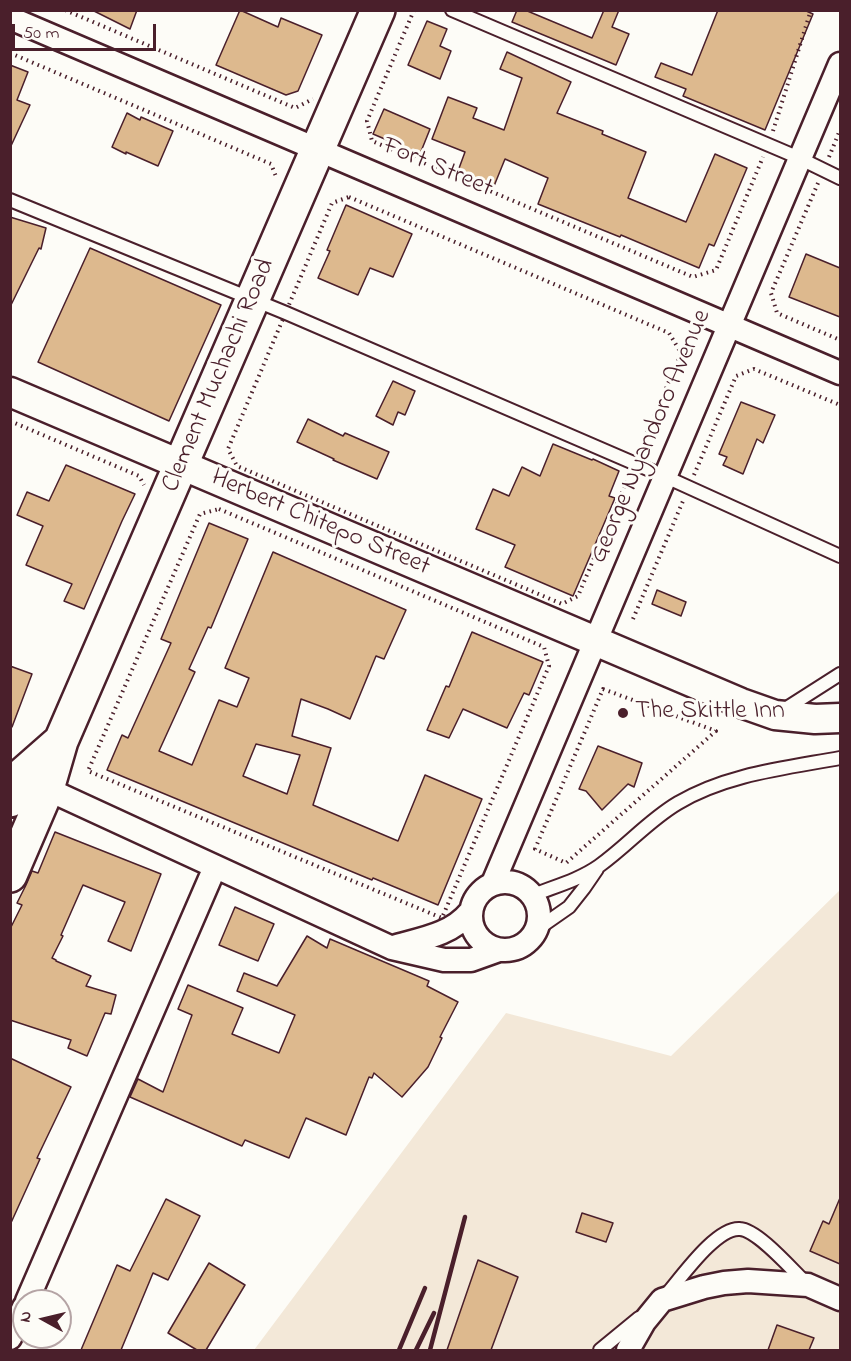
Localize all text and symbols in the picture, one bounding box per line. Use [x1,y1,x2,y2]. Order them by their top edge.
scale bar [15,12,159,50]
text: 50 m [23,21,60,47]
street label: Fort Street [377,132,497,206]
street label: Clement Muchachi Road [157,255,283,497]
street label: George Nyandoro Avenue [584,306,720,568]
street label: Herbert Chitepo Street [206,464,434,584]
place label: The Skittle Inn [635,697,785,729]
marker: The Skittle Inn [616,706,630,720]
north arrow [12,1289,72,1349]
text: N [14,1310,39,1324]

